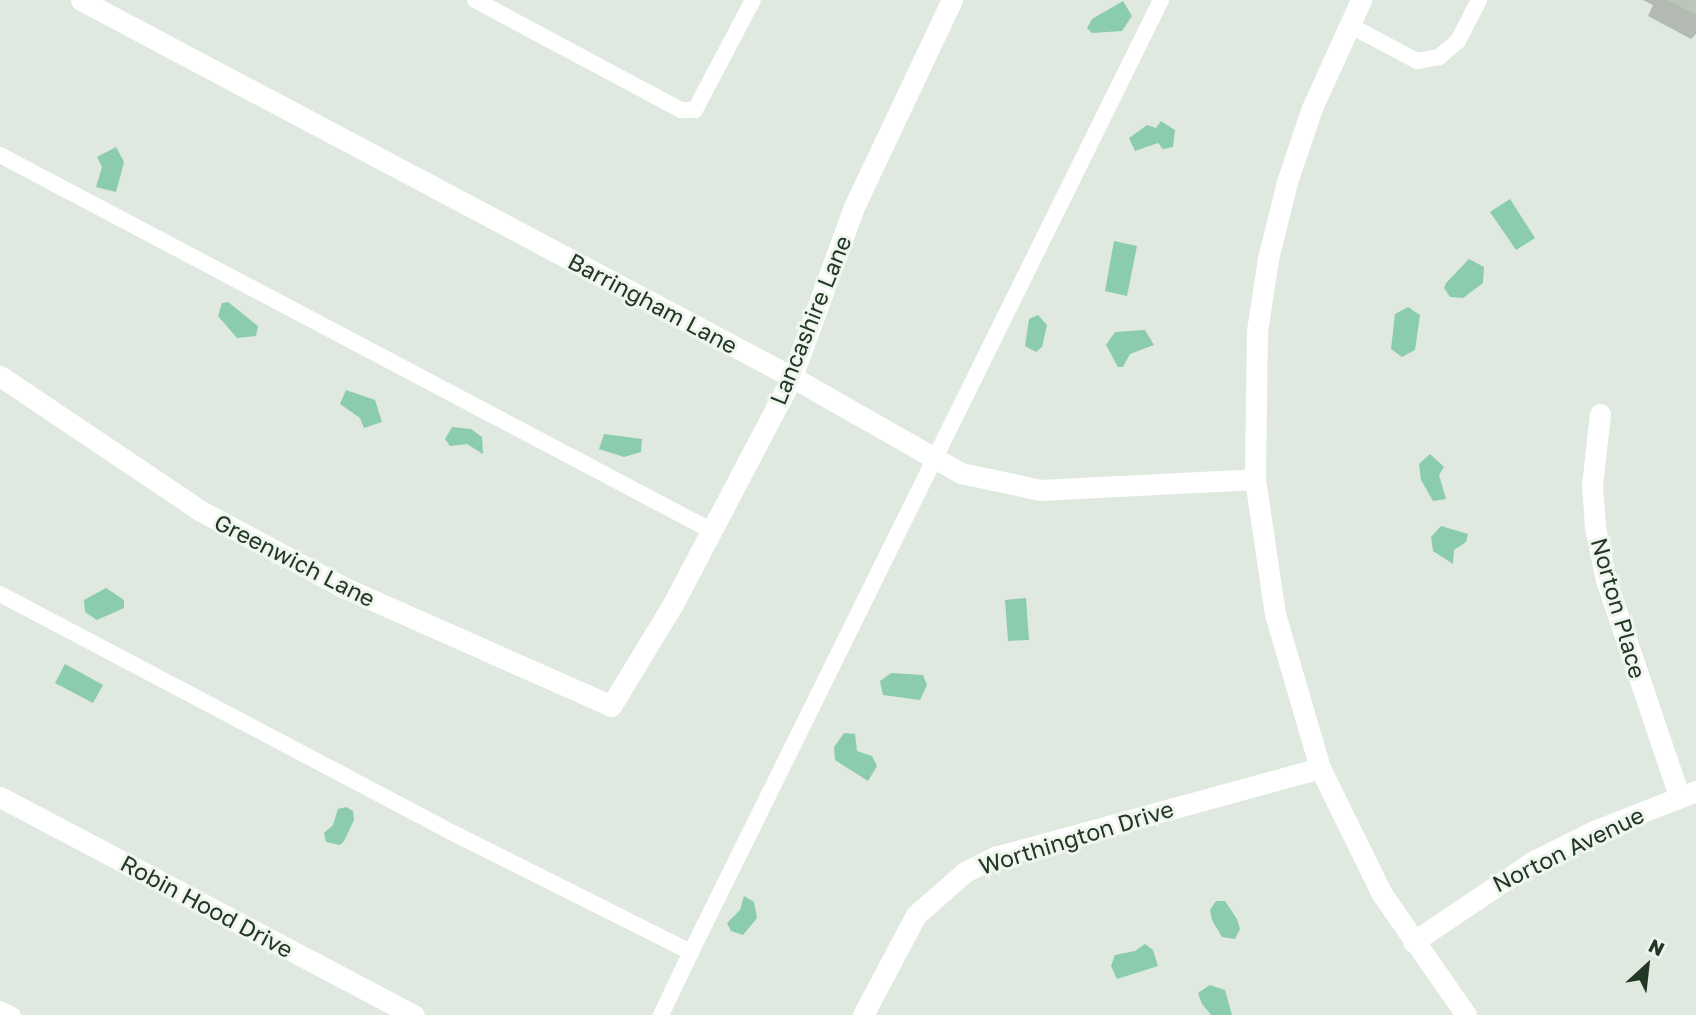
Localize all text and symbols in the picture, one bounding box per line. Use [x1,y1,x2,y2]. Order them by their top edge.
street label: Lancashire Lane [763,231,857,409]
street label: Barringham Lane [564,247,742,359]
street label: Greenwich Lane [210,508,380,612]
street label: Norton Place [1586,535,1652,681]
street label: Worthington Drive [975,794,1177,880]
street label: Norton Avenue [1488,800,1648,898]
street label: Robin Hood Drive [116,849,298,963]
north arrow [1612,931,1682,1001]
text: N [1645,933,1668,960]

